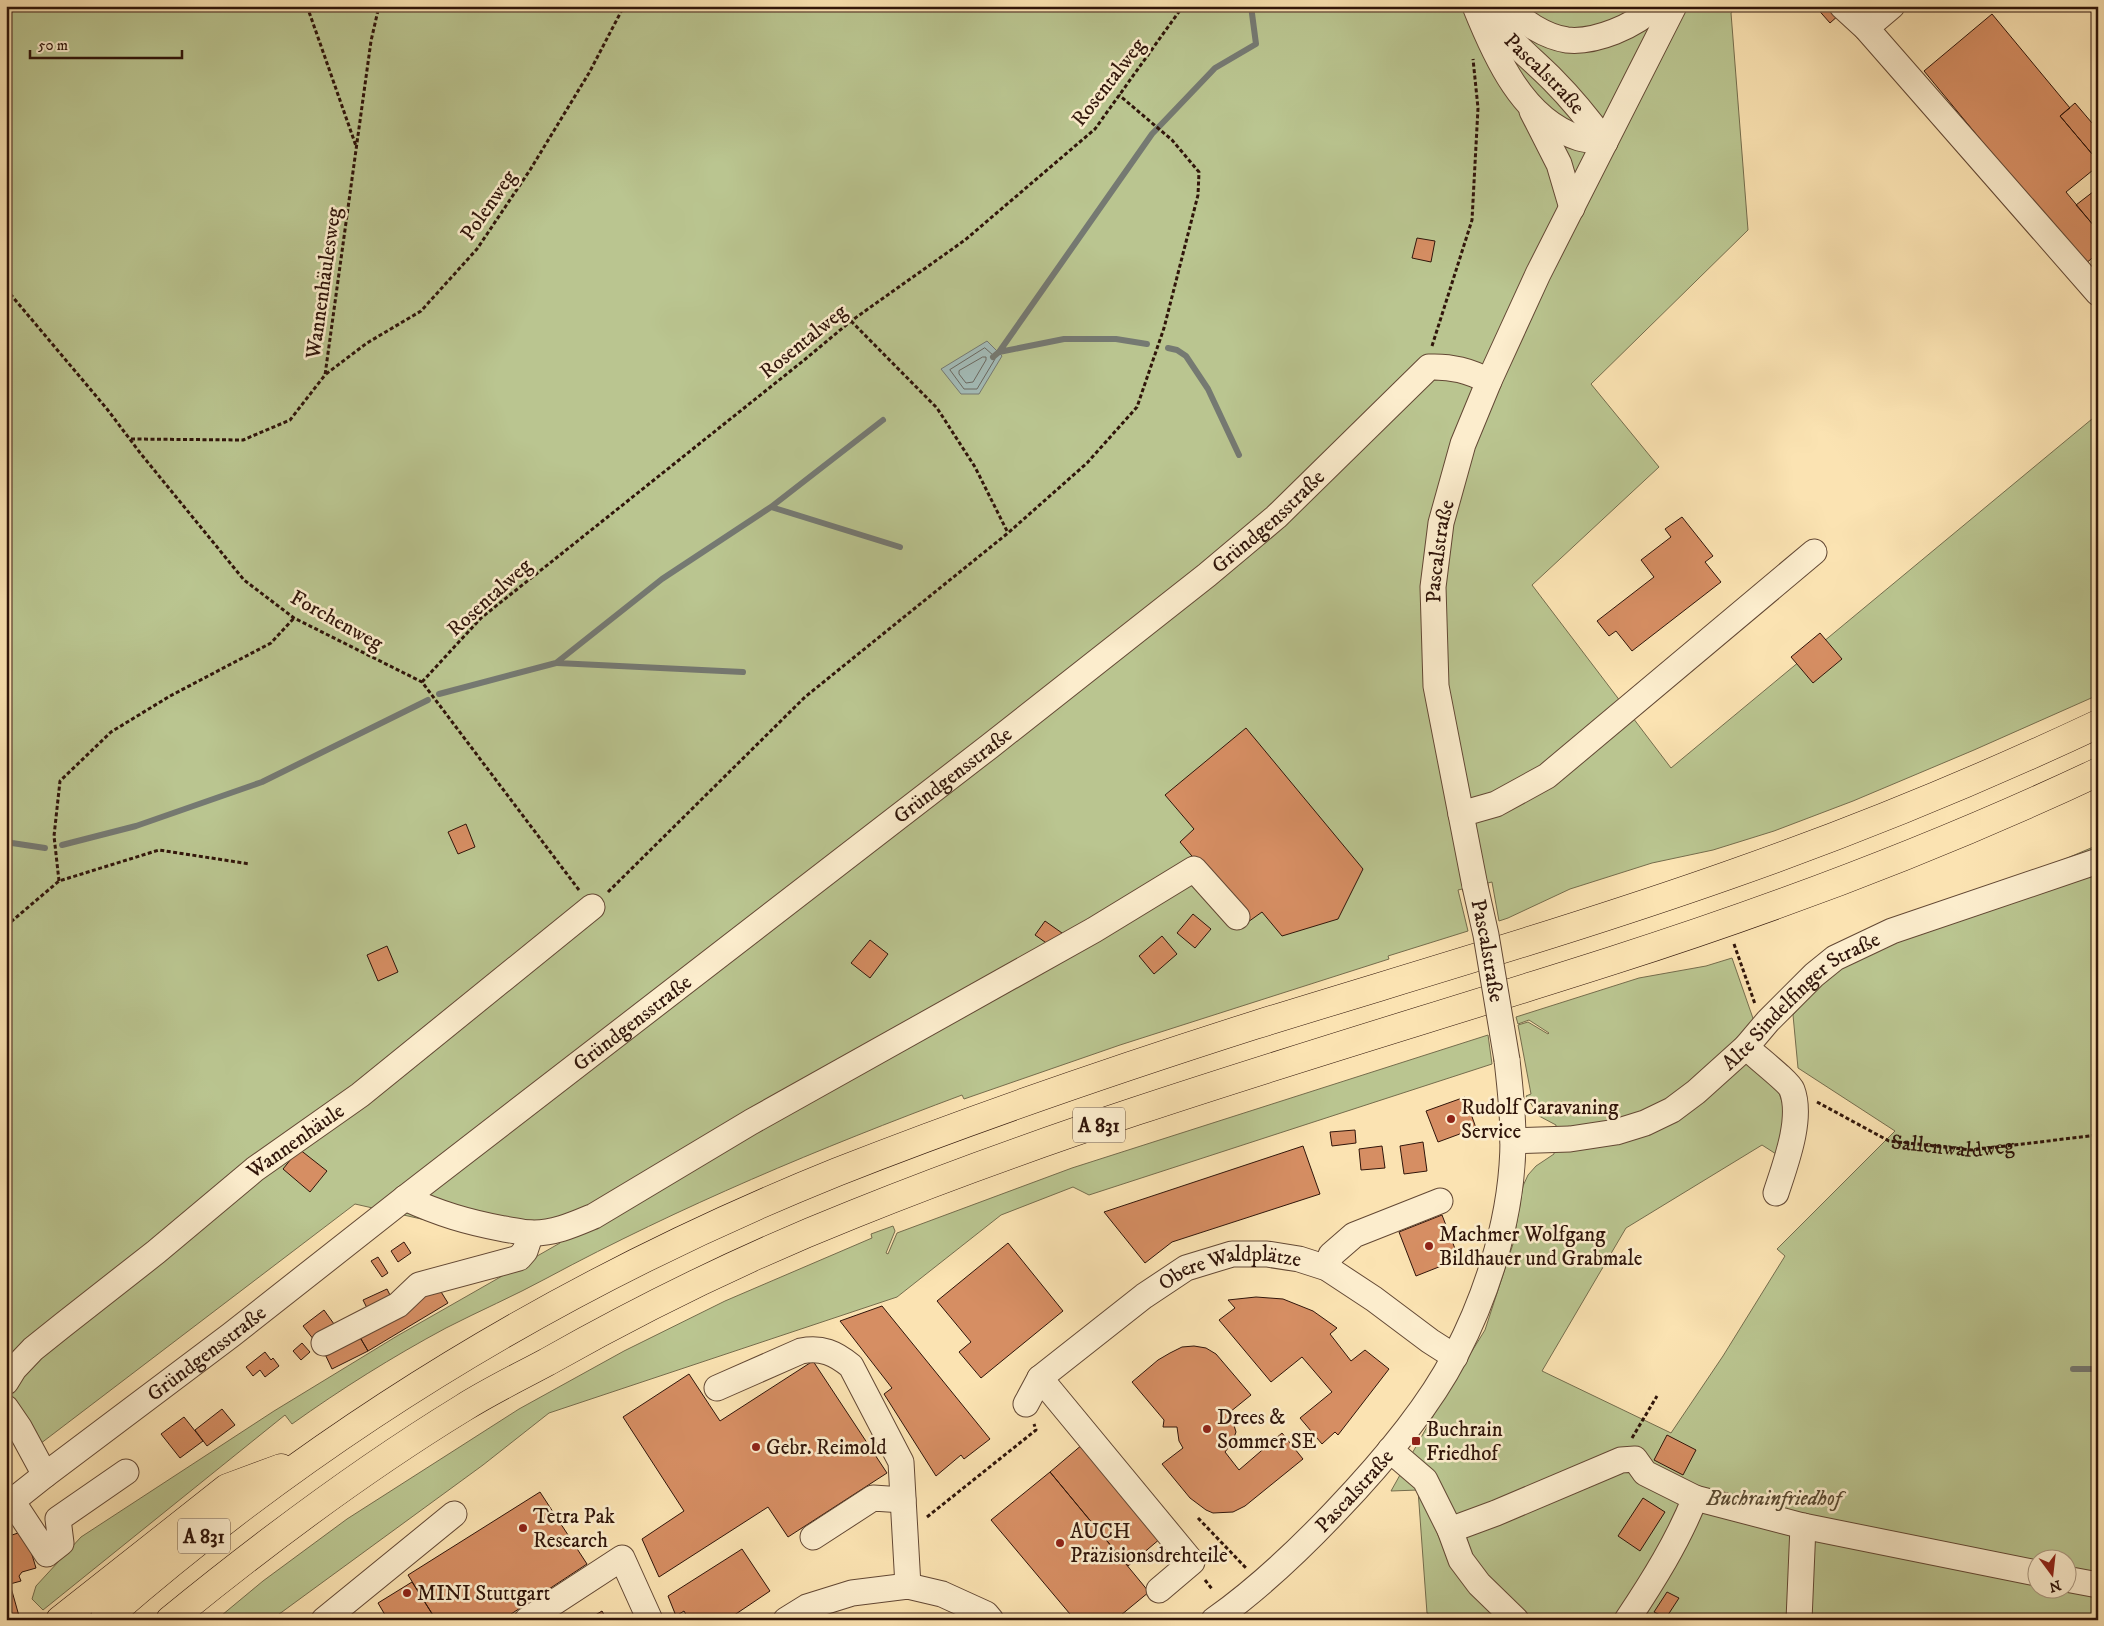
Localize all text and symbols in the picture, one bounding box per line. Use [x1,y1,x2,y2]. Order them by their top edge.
scale bar [30,28,182,60]
street label: Pascalstraße [1498,28,1590,120]
street label: Rosentalweg [1066,33,1152,132]
text: 50 m [38,36,68,55]
street label: Polenweg [455,165,523,246]
street label: Wannenhäulesweg [300,205,348,362]
street label: Rosentalweg [755,298,853,385]
street label: Gründgensstraße [1207,464,1331,579]
street label: Pascalstraße [1421,497,1461,603]
street label: Rosentalweg [442,553,538,642]
street label: Forchenweg [286,585,388,657]
street label: Gründgensstraße [889,721,1018,830]
street label: Pascalstraße [1464,897,1509,1005]
street label: Alte Sindelfinger Straße [1717,927,1885,1076]
street label: Gründgensstraße [568,969,697,1077]
place label: Rudolf Caravaning Service [1461,1095,1619,1145]
street label: Wannenhäule [241,1098,350,1185]
road number: A 831 [1073,1108,1125,1142]
marker: Rudolf Caravaning Service [1445,1113,1457,1125]
street label: Sallenwaldweg [1890,1129,2016,1164]
place label: Machmer Wolfgang Bildhauer und Grabmale [1439,1222,1643,1272]
marker: Machmer Wolfgang Bildhauer und Grabmale [1423,1240,1435,1252]
street label: Obere Waldplätze [1154,1242,1303,1297]
street label: Gründgensstraße [142,1300,272,1408]
place label: Drees & Sommer SE [1217,1405,1317,1455]
place label: Buchrain Friedhof [1426,1417,1503,1467]
marker: Drees & Sommer SE [1201,1423,1213,1435]
place label: Gebr. Reimold [766,1435,887,1461]
marker: Buchrain Friedhof [1410,1435,1422,1447]
marker: Gebr. Reimold [750,1441,762,1453]
street label: Pascalstraße [1310,1444,1400,1539]
park label: Buchrainfriedhof [1706,1486,1847,1512]
place label: Tetra Pak Research [533,1504,616,1554]
road number: A 831 [178,1518,230,1554]
place label: AUCH Präzisionsdrehteile [1070,1519,1228,1569]
marker: Tetra Pak Research [517,1522,529,1534]
marker: AUCH Präzisionsdrehteile [1054,1537,1066,1549]
north arrow [2026,1548,2076,1598]
text: N [2047,1575,2063,1596]
place label: MINI Stuttgart [417,1581,551,1607]
marker: MINI Stuttgart [401,1587,413,1599]

